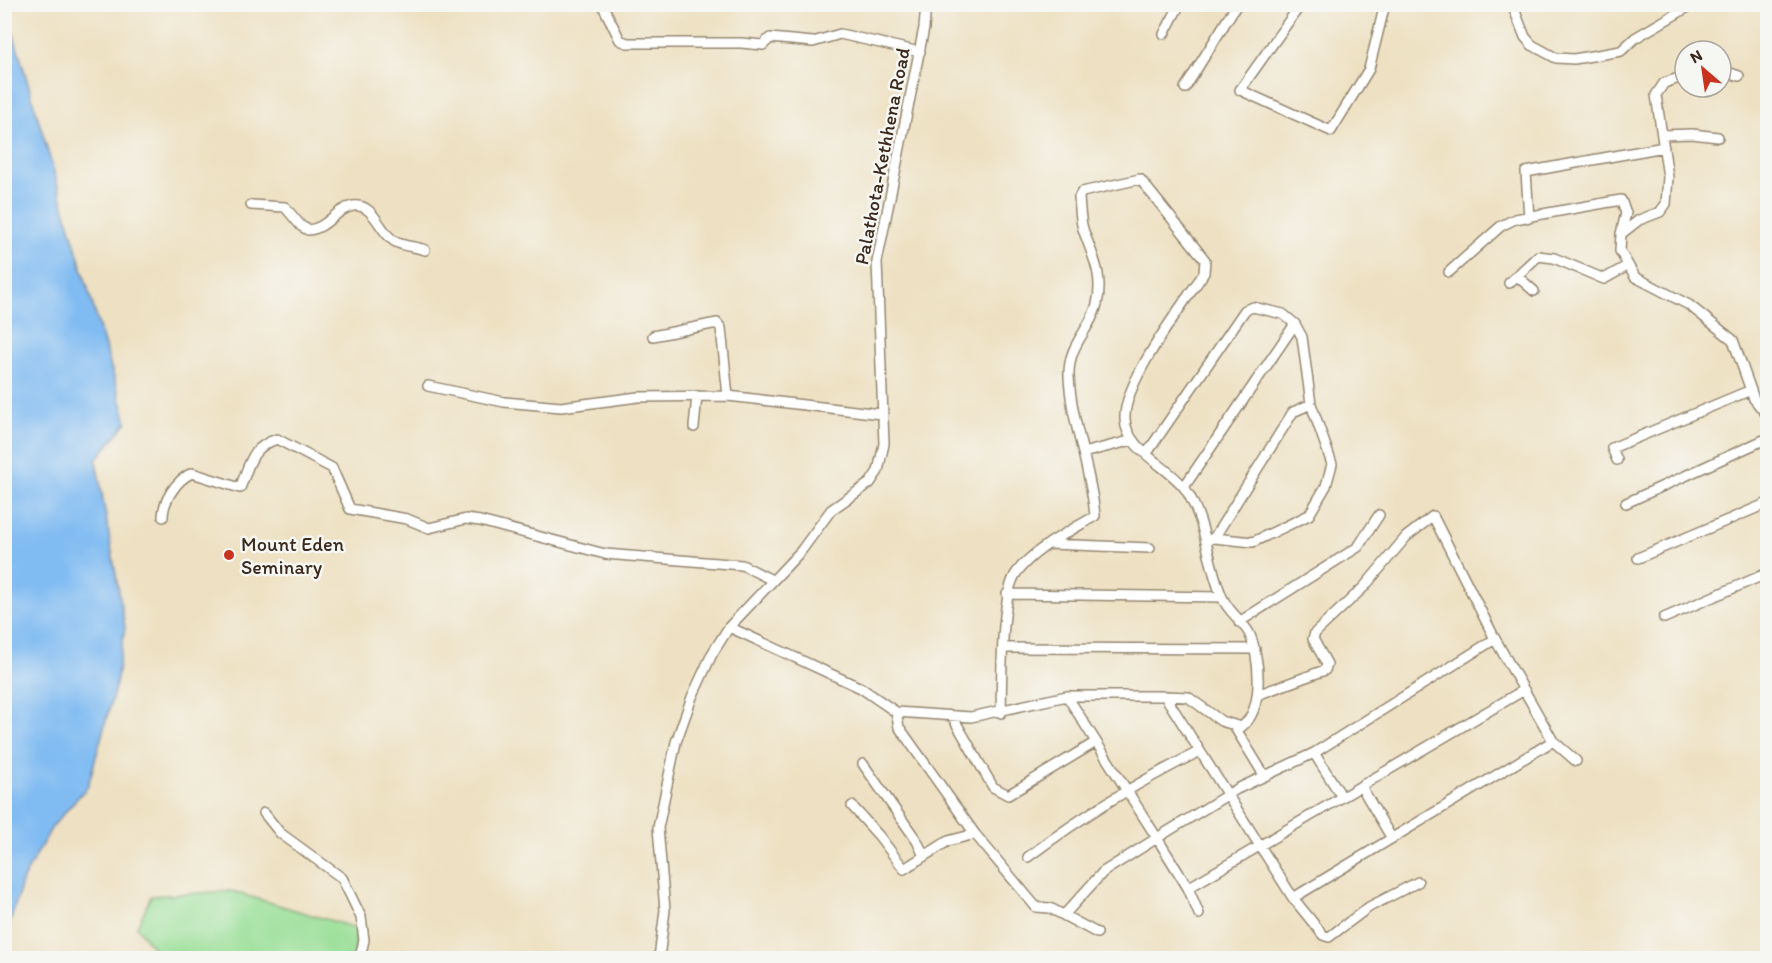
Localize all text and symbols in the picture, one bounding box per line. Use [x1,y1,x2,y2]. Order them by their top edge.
north arrow [1673,39,1733,99]
street label: Palathota-Kethhena Road [849,45,915,267]
text: N [1687,45,1705,67]
place label: Mount Eden Seminary [241,532,344,579]
marker: Mount Eden Seminary [222,548,236,562]

